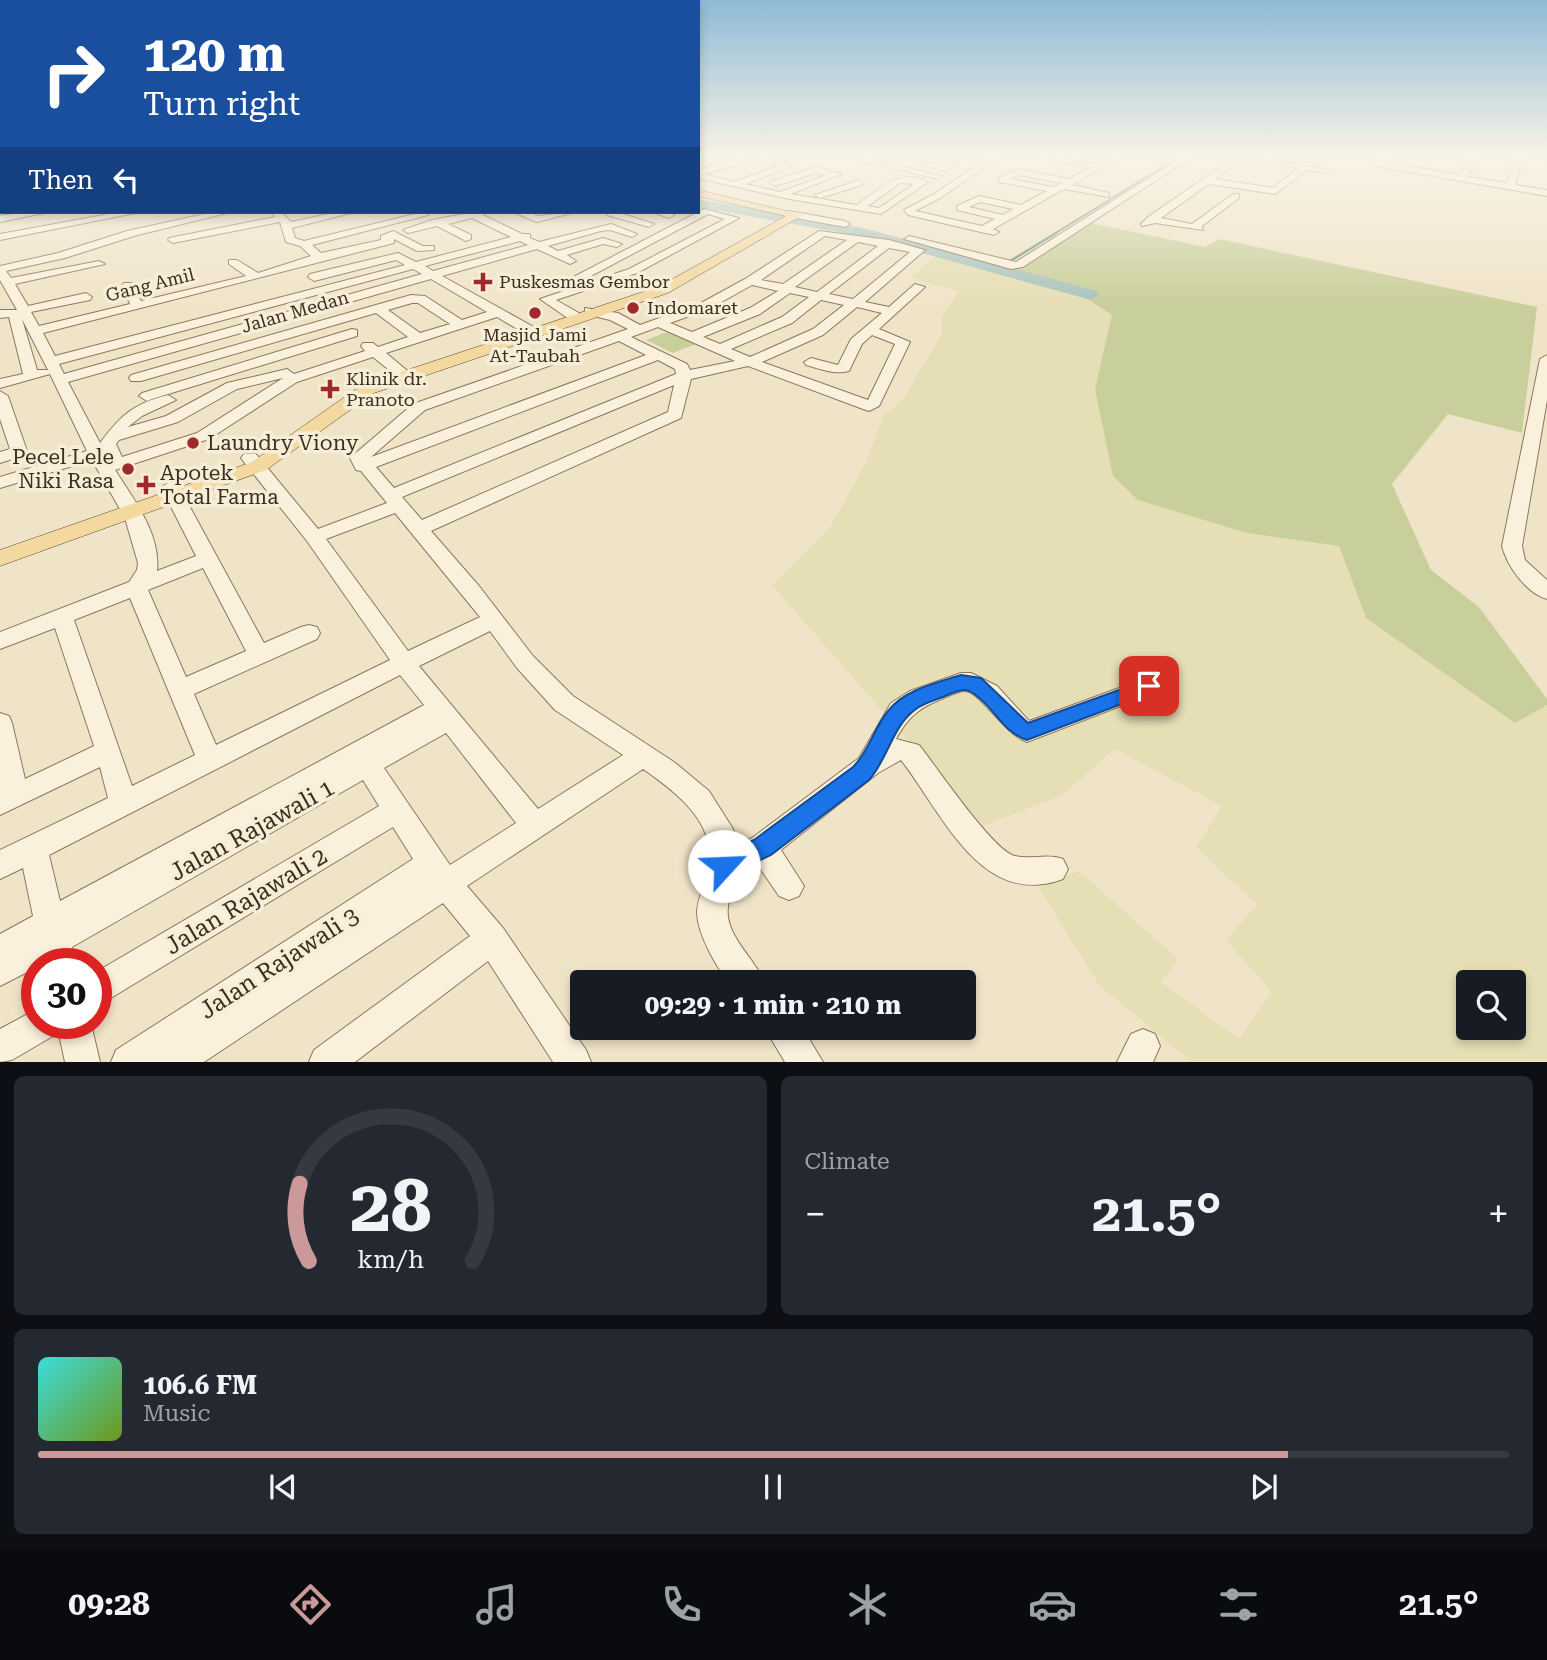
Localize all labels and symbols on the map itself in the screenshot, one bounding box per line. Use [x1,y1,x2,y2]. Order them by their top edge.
street label: Gang Amil [103,263,197,306]
place label: Puskesmas Gembor [499,271,670,292]
marker: Puskesmas Gembor [473,272,493,292]
street label: Jalan Medan [239,286,351,337]
place label: Indomaret [647,297,738,318]
marker: Indomaret [625,300,641,316]
marker: Masjid Jami At-Taubah [527,305,543,321]
place label: Masjid Jami At-Taubah [483,324,587,366]
place label: Klinik dr. Pranoto [346,368,427,410]
marker: Klinik dr. Pranoto [320,379,340,399]
place label: Laundry Viony [207,431,359,455]
marker: Laundry Viony [185,435,201,451]
place label: Pecel Lele Niki Rasa [12,445,115,493]
marker: Pecel Lele Niki Rasa [120,461,136,477]
place label: Apotek Total Farma [160,461,279,509]
marker: Apotek Total Farma [138,477,154,493]
pin [1119,656,1179,716]
street label: Jalan Rajawali 1 [165,773,339,887]
position arrow [687,829,761,903]
street label: Jalan Rajawali 2 [160,842,332,960]
street label: Jalan Rajawali 3 [194,901,364,1025]
speed limit sign: 30 [21,948,112,1039]

